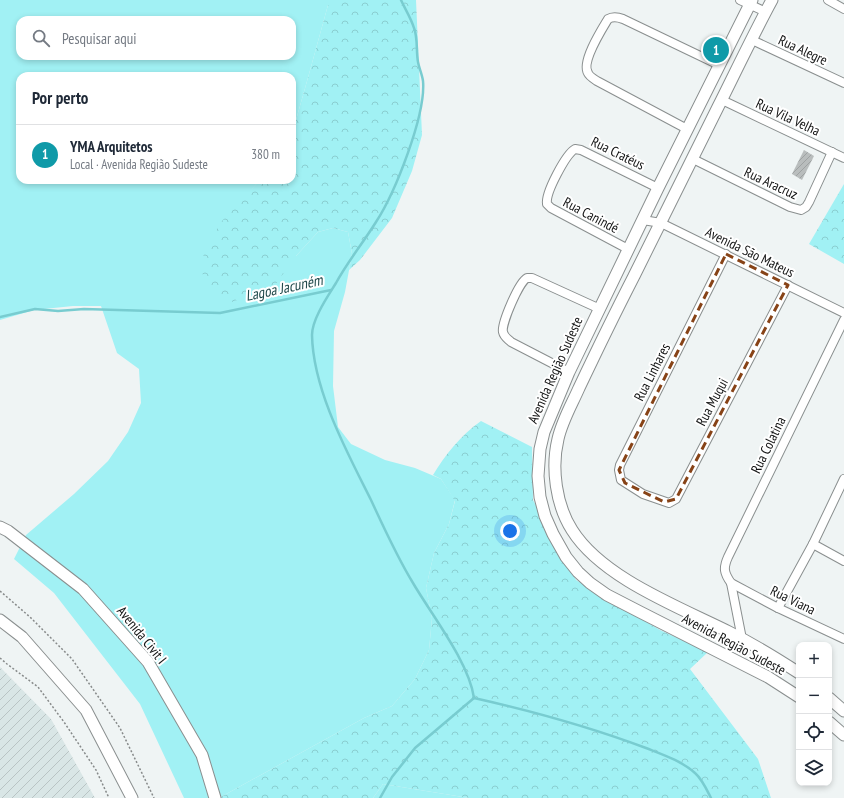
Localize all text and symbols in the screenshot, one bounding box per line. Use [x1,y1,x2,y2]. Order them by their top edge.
search box [16,16,296,60]
icon: search [30,27,52,49]
text: Pesquisar aqui [62,29,136,48]
street label: Rua Alegre [776,31,831,69]
pin: 1 [703,35,729,65]
text: Por perto [32,87,88,109]
street label: Rua Vila Velha [753,94,823,140]
street label: Rua Cratéus [588,132,648,174]
text: YMA Arquitetos [70,137,153,156]
text: 1 [42,146,48,163]
text: 380 m [251,146,280,163]
text: Local · Avenida Região Sudeste [70,156,208,173]
street label: Rua Aracruz [741,163,801,203]
street label: Rua Canindé [560,193,622,237]
street label: Avenida São Mateus [703,223,798,281]
water label: Lagoa Jacuném [244,270,325,305]
street label: Avenida Região Sudeste [523,314,587,426]
street label: Rua Linhares [630,340,674,404]
street label: Rua Muqui [692,375,732,429]
street label: Rua Colatina [747,414,789,476]
your location [500,521,520,541]
street label: Rua Viana [768,581,818,619]
street label: Avenida Civit I [113,602,171,668]
street label: Avenida Região Sudeste [679,609,789,679]
map controls [796,642,832,786]
button: + [796,642,832,678]
button: − [796,678,832,714]
button: locate [796,714,832,750]
button: layers [796,750,832,786]

